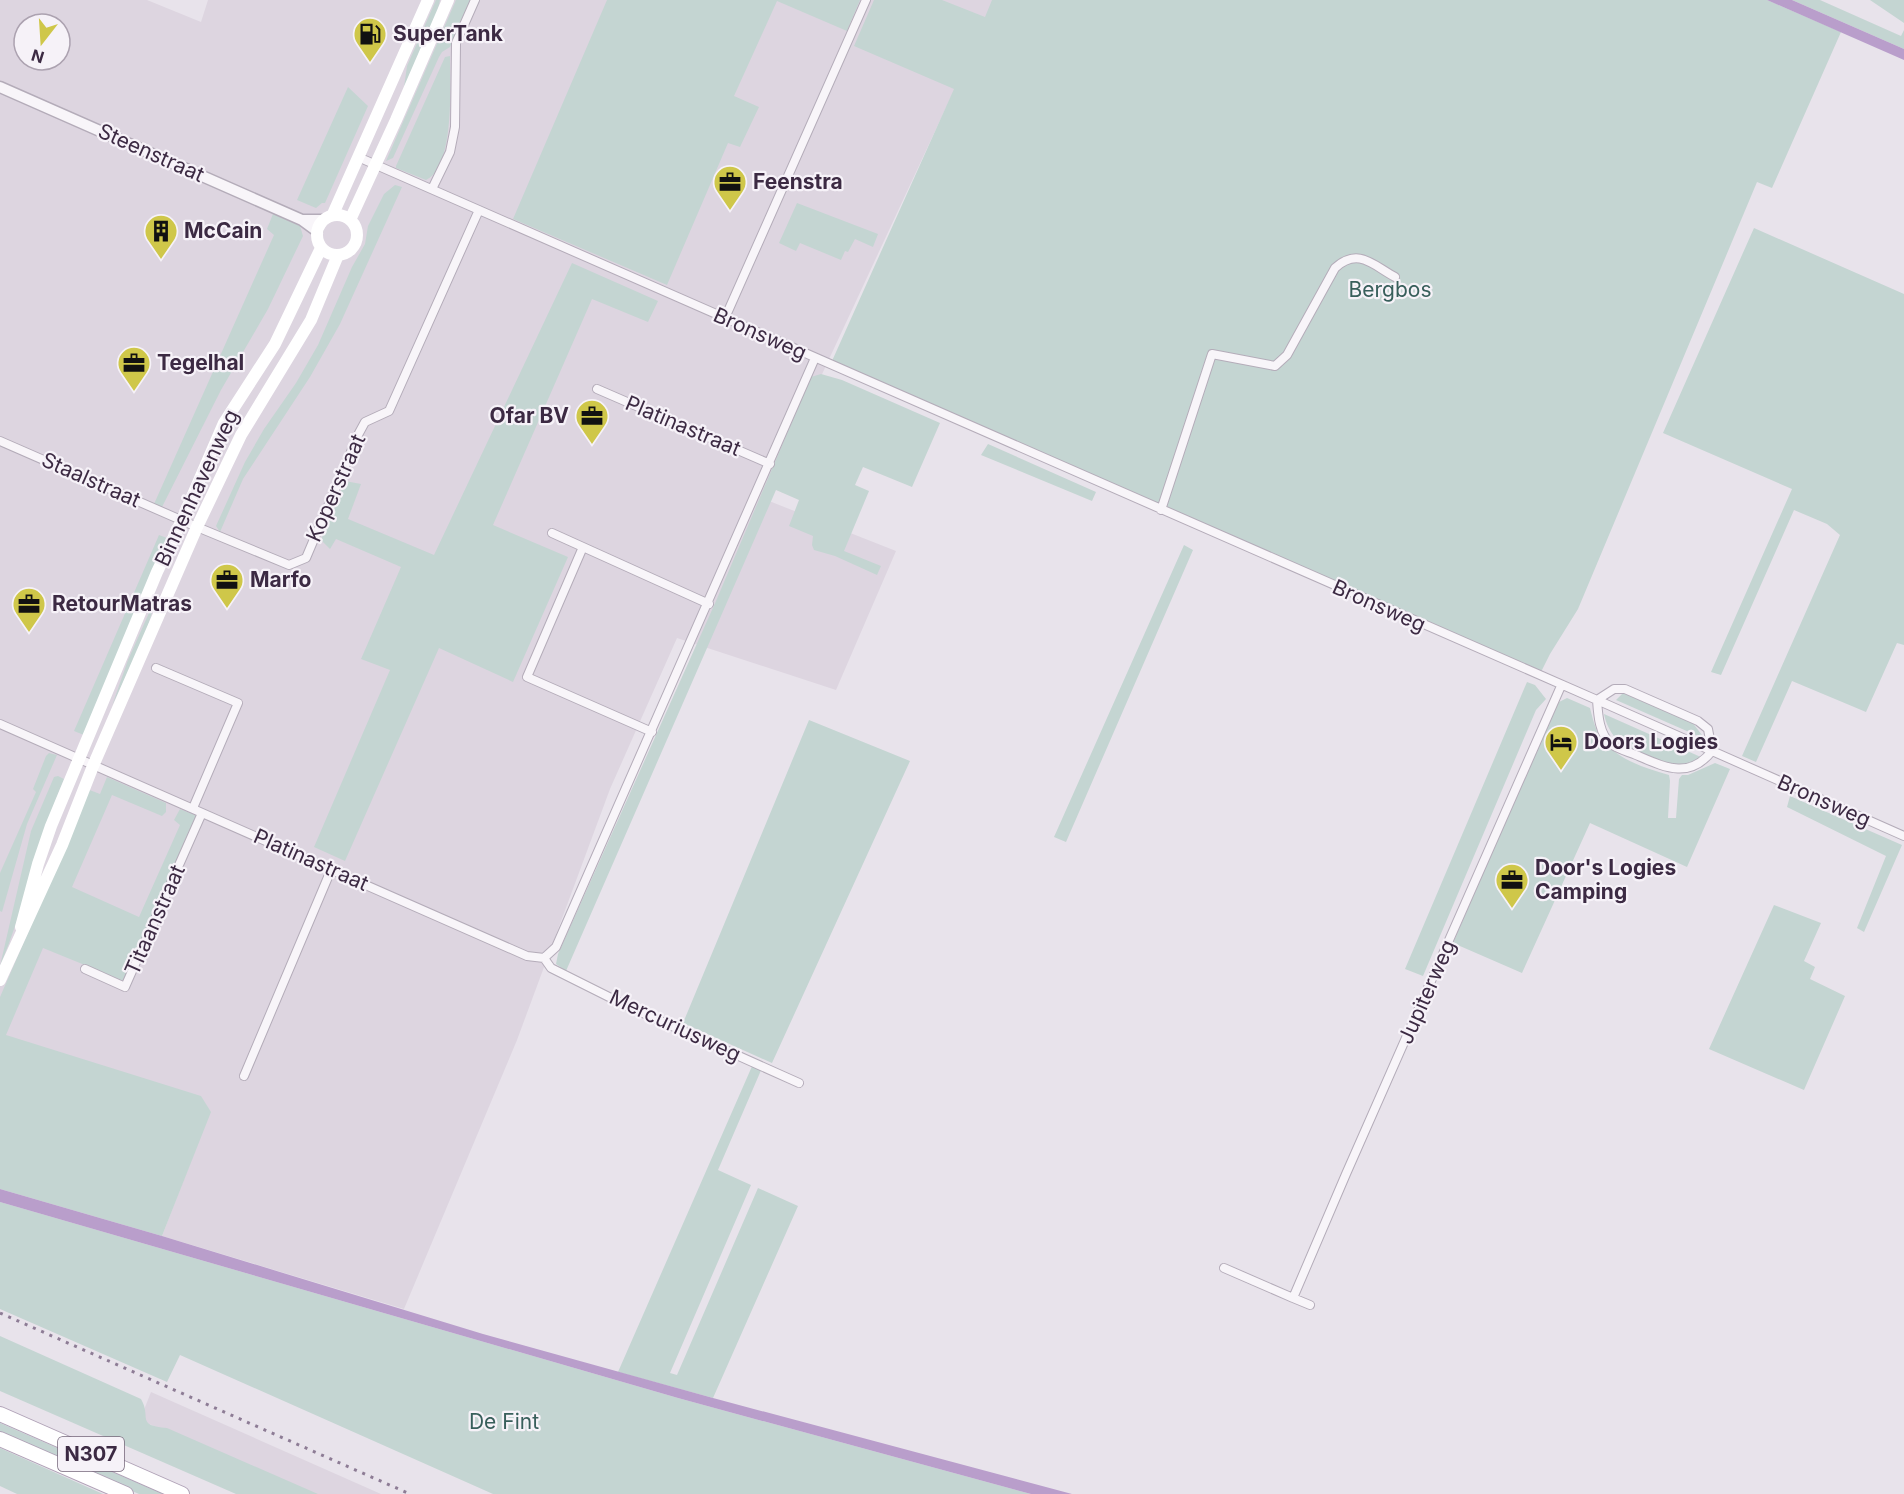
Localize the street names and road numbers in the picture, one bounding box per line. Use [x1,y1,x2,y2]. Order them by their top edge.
street label: Steenstraat [94,118,208,187]
street label: Bronsweg [710,302,811,365]
street label: Platinastraat [622,390,745,461]
street label: Binnenhavenweg [149,405,244,570]
street label: Koperstraat [301,430,370,546]
street label: Staalstraat [38,447,145,512]
street label: Bronsweg [1329,574,1430,637]
street label: Bronsweg [1774,769,1875,832]
street label: Platinastraat [250,823,372,896]
street label: Titaanstraat [119,861,190,979]
street label: Jupiterweg [1392,936,1461,1048]
street label: Mercuriusweg [606,984,745,1067]
road number: N307 [58,1437,124,1471]

